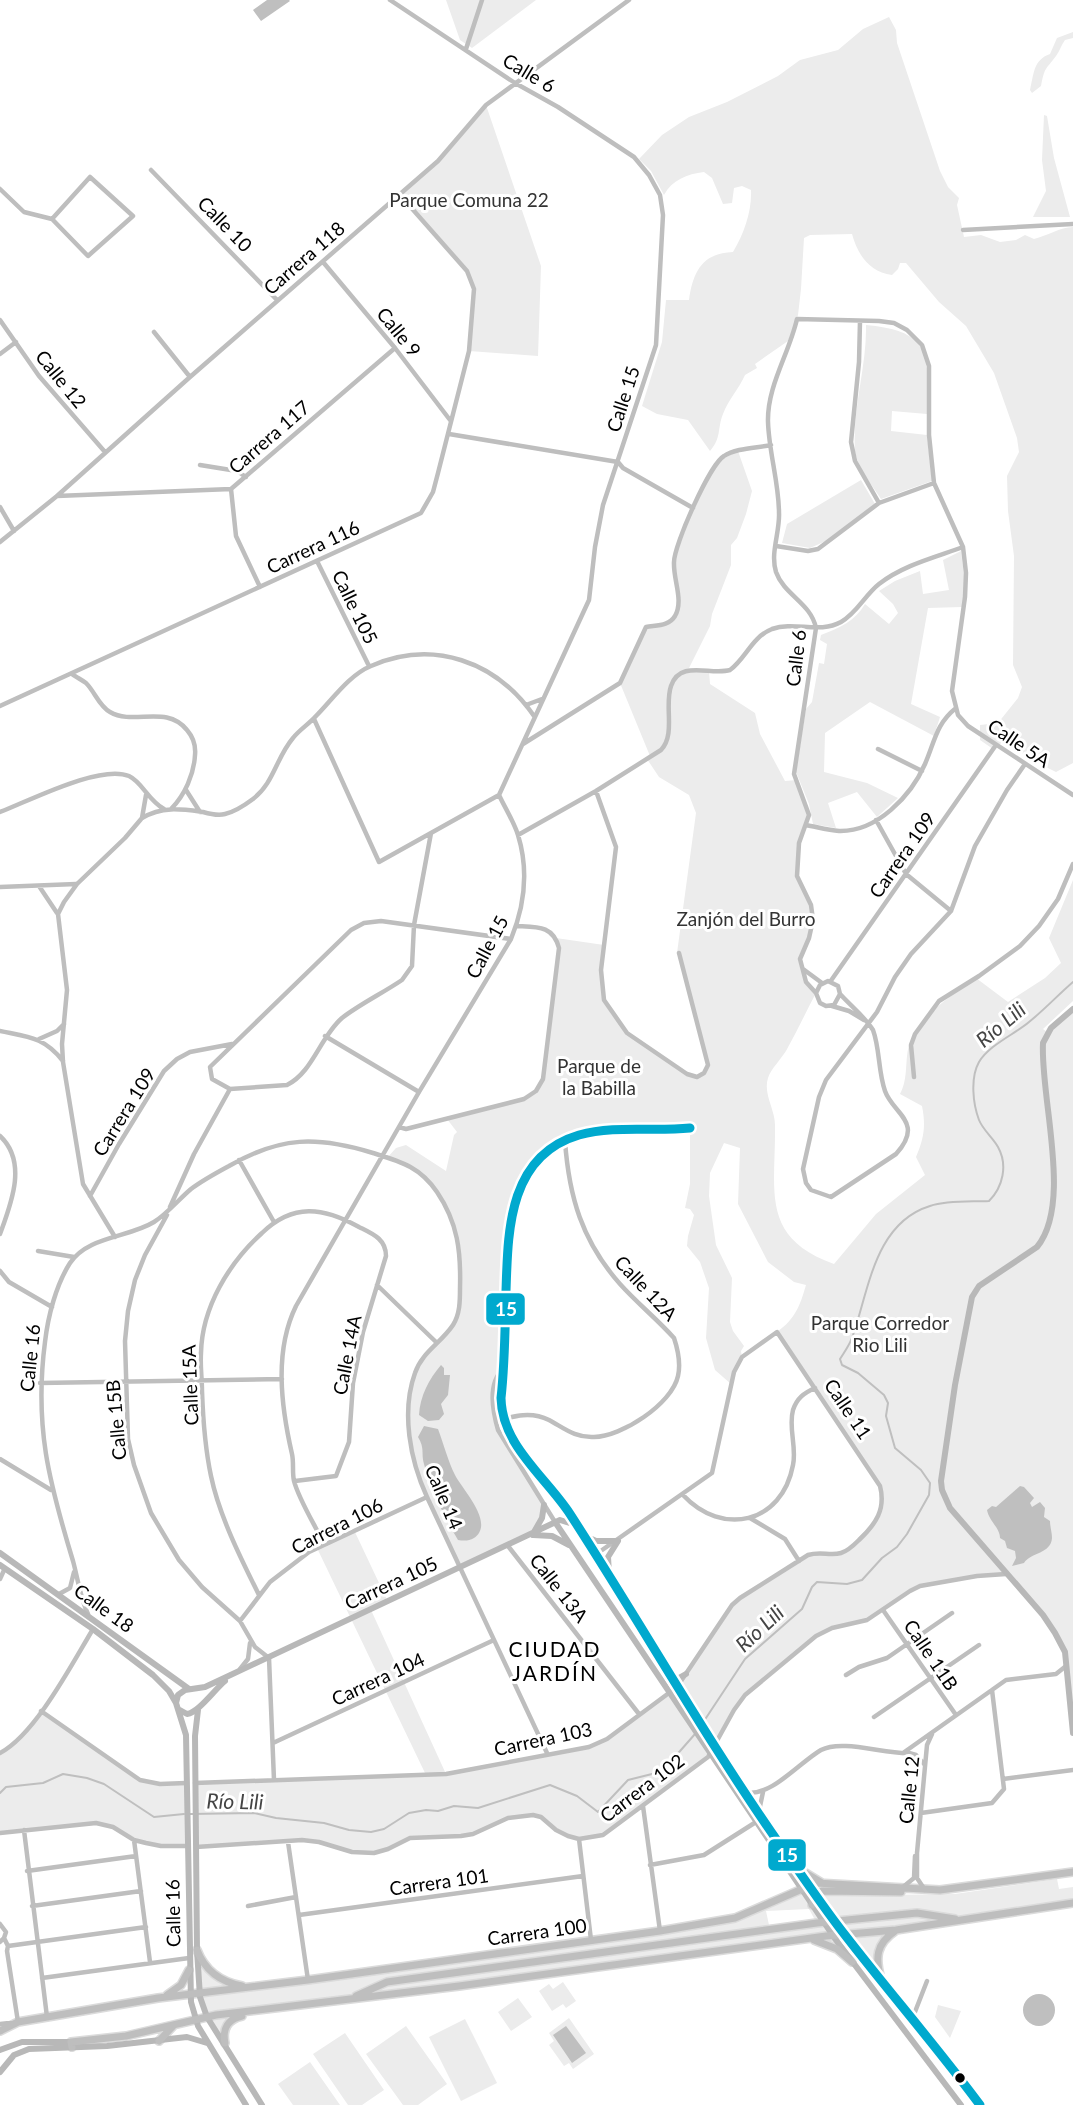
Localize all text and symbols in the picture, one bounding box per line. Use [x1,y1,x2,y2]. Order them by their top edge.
street label: Calle 6 [499,48,560,97]
park label: Parque Comuna 22 [389,188,549,211]
street label: Calle 10 [193,191,257,256]
street label: Carrera 118 [258,216,349,299]
street label: Calle 9 [373,302,426,361]
street label: Calle 12 [31,345,92,412]
street label: Calle 15 [601,363,644,435]
street label: Carrera 117 [223,395,314,478]
street label: Carrera 116 [263,515,363,578]
street label: Calle 105 [328,566,383,647]
street label: Calle 6 [781,628,810,688]
street label: Calle 5A [984,714,1055,772]
street label: Carrera 109 [864,807,940,902]
park label: Zanjón del Burro [676,907,816,930]
street label: Calle 15 [460,911,513,982]
water label: Río Lili [970,996,1030,1052]
park label: Parque de la Babilla [557,1054,641,1099]
street label: Carrera 109 [87,1063,160,1160]
street label: Calle 12A [610,1250,682,1325]
line badge: 15 [485,1292,526,1326]
text: 15 [495,1297,517,1320]
park label: Parque Corredor Rio Lili [811,1311,949,1356]
street label: Calle 14A [328,1313,366,1397]
street label: Calle 16 [15,1323,44,1393]
street label: Calle 15A [177,1344,202,1426]
street label: Calle 11 [820,1374,877,1443]
street label: Calle 15B [101,1379,130,1461]
street label: Calle 14 [421,1461,468,1533]
street label: Carrera 106 [287,1493,386,1558]
street label: Calle 13A [525,1549,593,1627]
street label: Carrera 105 [341,1551,441,1614]
street label: Calle 18 [70,1578,139,1637]
water label: Río Lili [730,1599,788,1656]
street label: Calle 11B [899,1615,963,1694]
district label: CIUDAD JARDÍN [508,1636,602,1685]
street label: Carrera 104 [328,1647,428,1710]
street label: Carrera 103 [492,1717,594,1760]
street label: Carrera 102 [595,1748,688,1827]
street label: Calle 12 [894,1755,923,1825]
water label: Río Lili [206,1788,264,1813]
line badge: 15 [767,1838,807,1872]
text: 15 [776,1843,798,1866]
street label: Carrera 101 [388,1863,490,1900]
street label: Calle 16 [160,1879,185,1947]
street label: Carrera 100 [486,1913,588,1950]
unlabelled marker [953,2071,967,2085]

